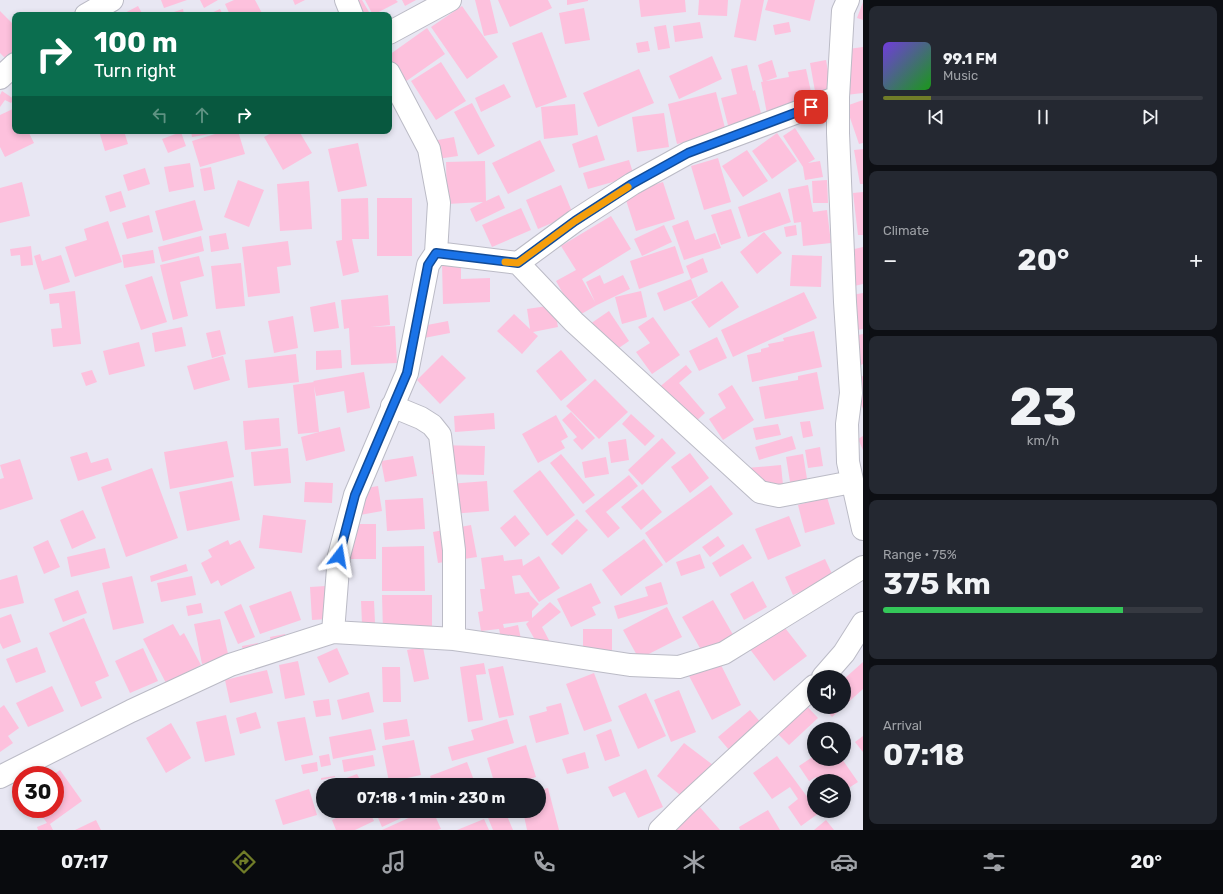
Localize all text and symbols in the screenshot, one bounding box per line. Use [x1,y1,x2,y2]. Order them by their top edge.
text: 100 m [94,26,178,59]
icon: right [28,28,80,80]
text: 99.1 FM [943,50,997,68]
text: Turn right [94,60,176,82]
text: Music [943,68,978,83]
pin [794,90,828,124]
icon: arrive [800,96,822,118]
icon: left [149,104,171,126]
icon: ahead [191,104,213,126]
icon: right [233,104,255,126]
icon: previous [925,106,947,128]
icon: pause [1032,106,1054,128]
icon: next [1139,106,1161,128]
text: Climate [883,223,929,238]
text: 20° [1017,242,1069,278]
text: − [883,247,897,274]
text: + [1189,247,1203,274]
text: 23 [1009,376,1077,438]
text: km/h [1027,433,1059,448]
position arrow [318,535,360,577]
text: Range · 75% [883,547,957,562]
text: 375 km [883,566,991,602]
map controls [807,670,851,818]
button: sound [807,670,851,714]
text: Arrival [883,718,922,733]
button: search [807,722,851,766]
text: 07:18 [883,737,965,773]
speed limit sign: 30 [12,766,64,818]
button: layers [807,774,851,818]
text: 07:18 · 1 min · 230 m [357,789,505,807]
icon: directions [230,848,258,876]
icon: music [380,848,408,876]
icon: phone [530,848,558,876]
icon: climate [680,848,708,876]
icon: car [830,848,858,876]
icon: filters [980,848,1008,876]
text: 07:17 [61,851,108,873]
text: 20° [1131,851,1162,873]

